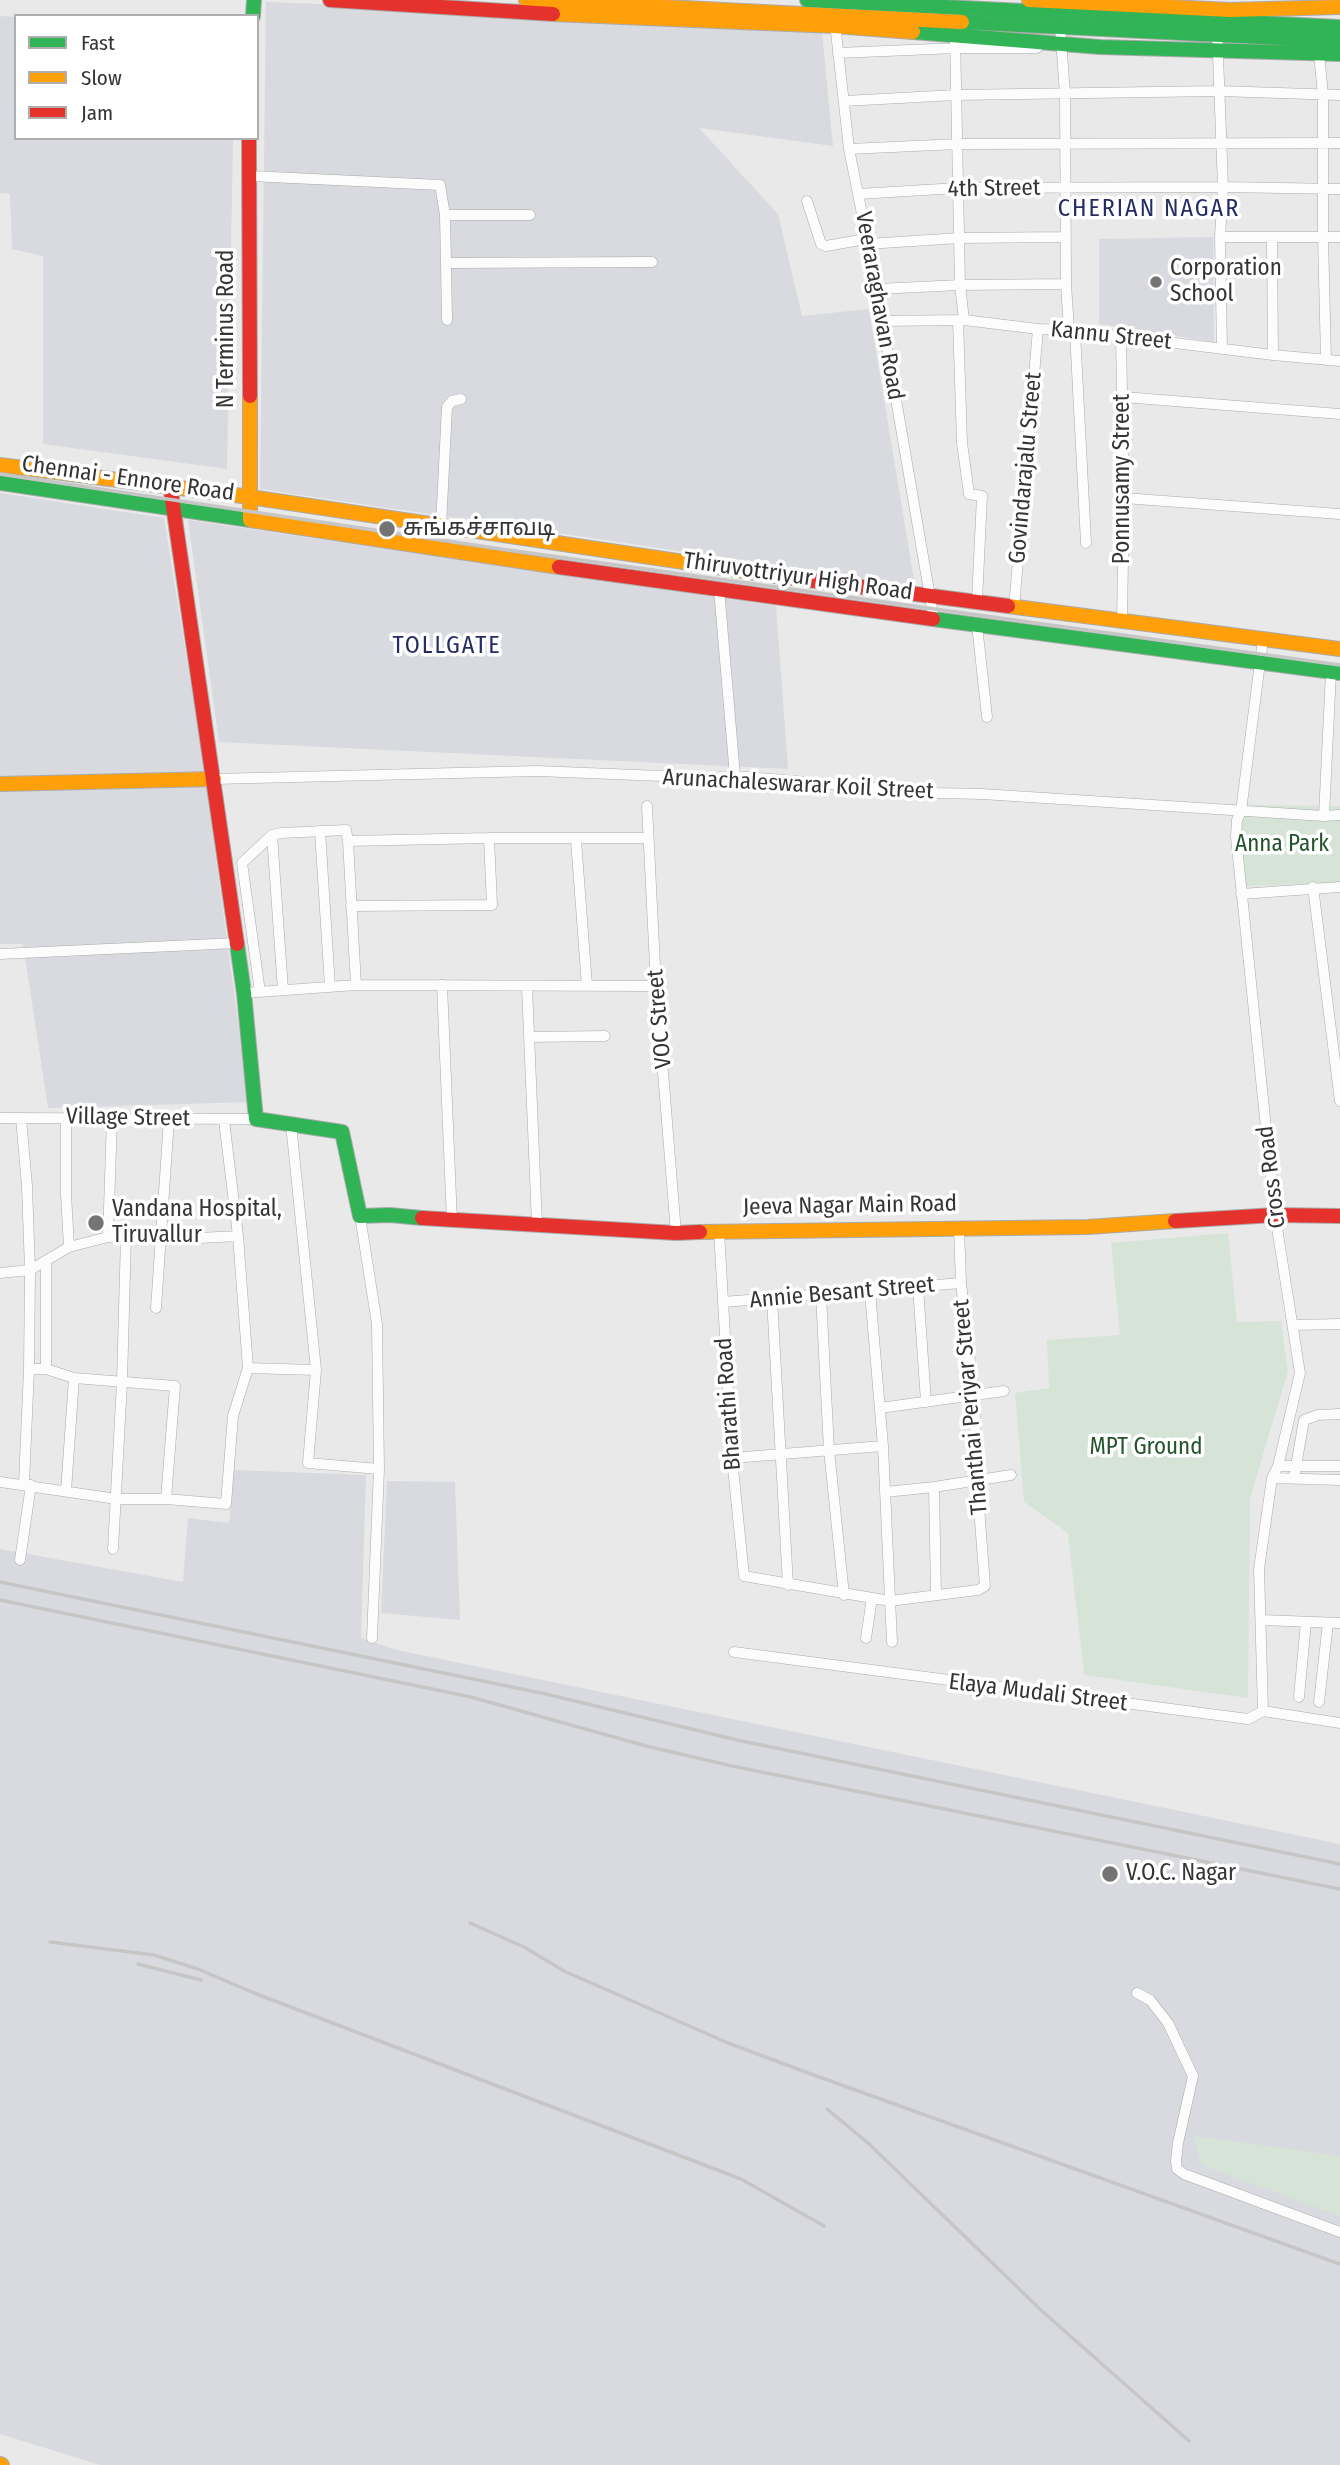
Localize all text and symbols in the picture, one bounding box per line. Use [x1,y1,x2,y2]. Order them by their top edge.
legend [14,14,259,140]
text: Fast [81,30,115,56]
text: Slow [81,65,122,91]
text: Jam [81,100,113,126]
street label: 4th Street [947,174,1041,204]
district label: CHERIAN NAGAR [1059,195,1239,223]
street label: Veeraraghavan Road [849,210,909,402]
street label: N Terminus Road [213,250,241,408]
place label: Corporation School [1170,255,1282,309]
marker: Corporation School [1148,274,1164,290]
street label: Kannu Street [1049,316,1173,356]
street label: Govindarajalu Street [1004,371,1048,565]
street label: Ponnusamy Street [1109,394,1137,564]
street label: Chennai - Ennore Road [20,450,236,508]
place label: சுங்கச்சாவடி [403,515,555,543]
marker: சுங்கச்சாவடி [377,519,397,539]
street label: Thiruvottriyur High Road [682,547,914,607]
district label: TOLLGATE [393,632,501,660]
street label: Arunachaleswarar Koil Street [662,764,934,806]
park label: Anna Park [1235,831,1329,859]
street label: VOC Street [642,968,678,1070]
street label: Village Street [66,1103,190,1133]
street label: Cross Road [1252,1124,1292,1230]
street label: Jeeva Nagar Main Road [743,1190,957,1222]
place label: Vandana Hospital, Tiruvallur [112,1196,282,1250]
marker: Vandana Hospital, Tiruvallur [86,1213,106,1233]
street label: Annie Besant Street [748,1271,936,1315]
street label: Thanthai Periyar Street [948,1298,994,1516]
street label: Bharathi Road [711,1337,747,1471]
park label: MPT Ground [1089,1434,1203,1462]
street label: Elaya Mudali Street [947,1668,1129,1718]
place label: V.O.C. Nagar [1126,1860,1236,1888]
marker: V.O.C. Nagar [1100,1864,1120,1884]

